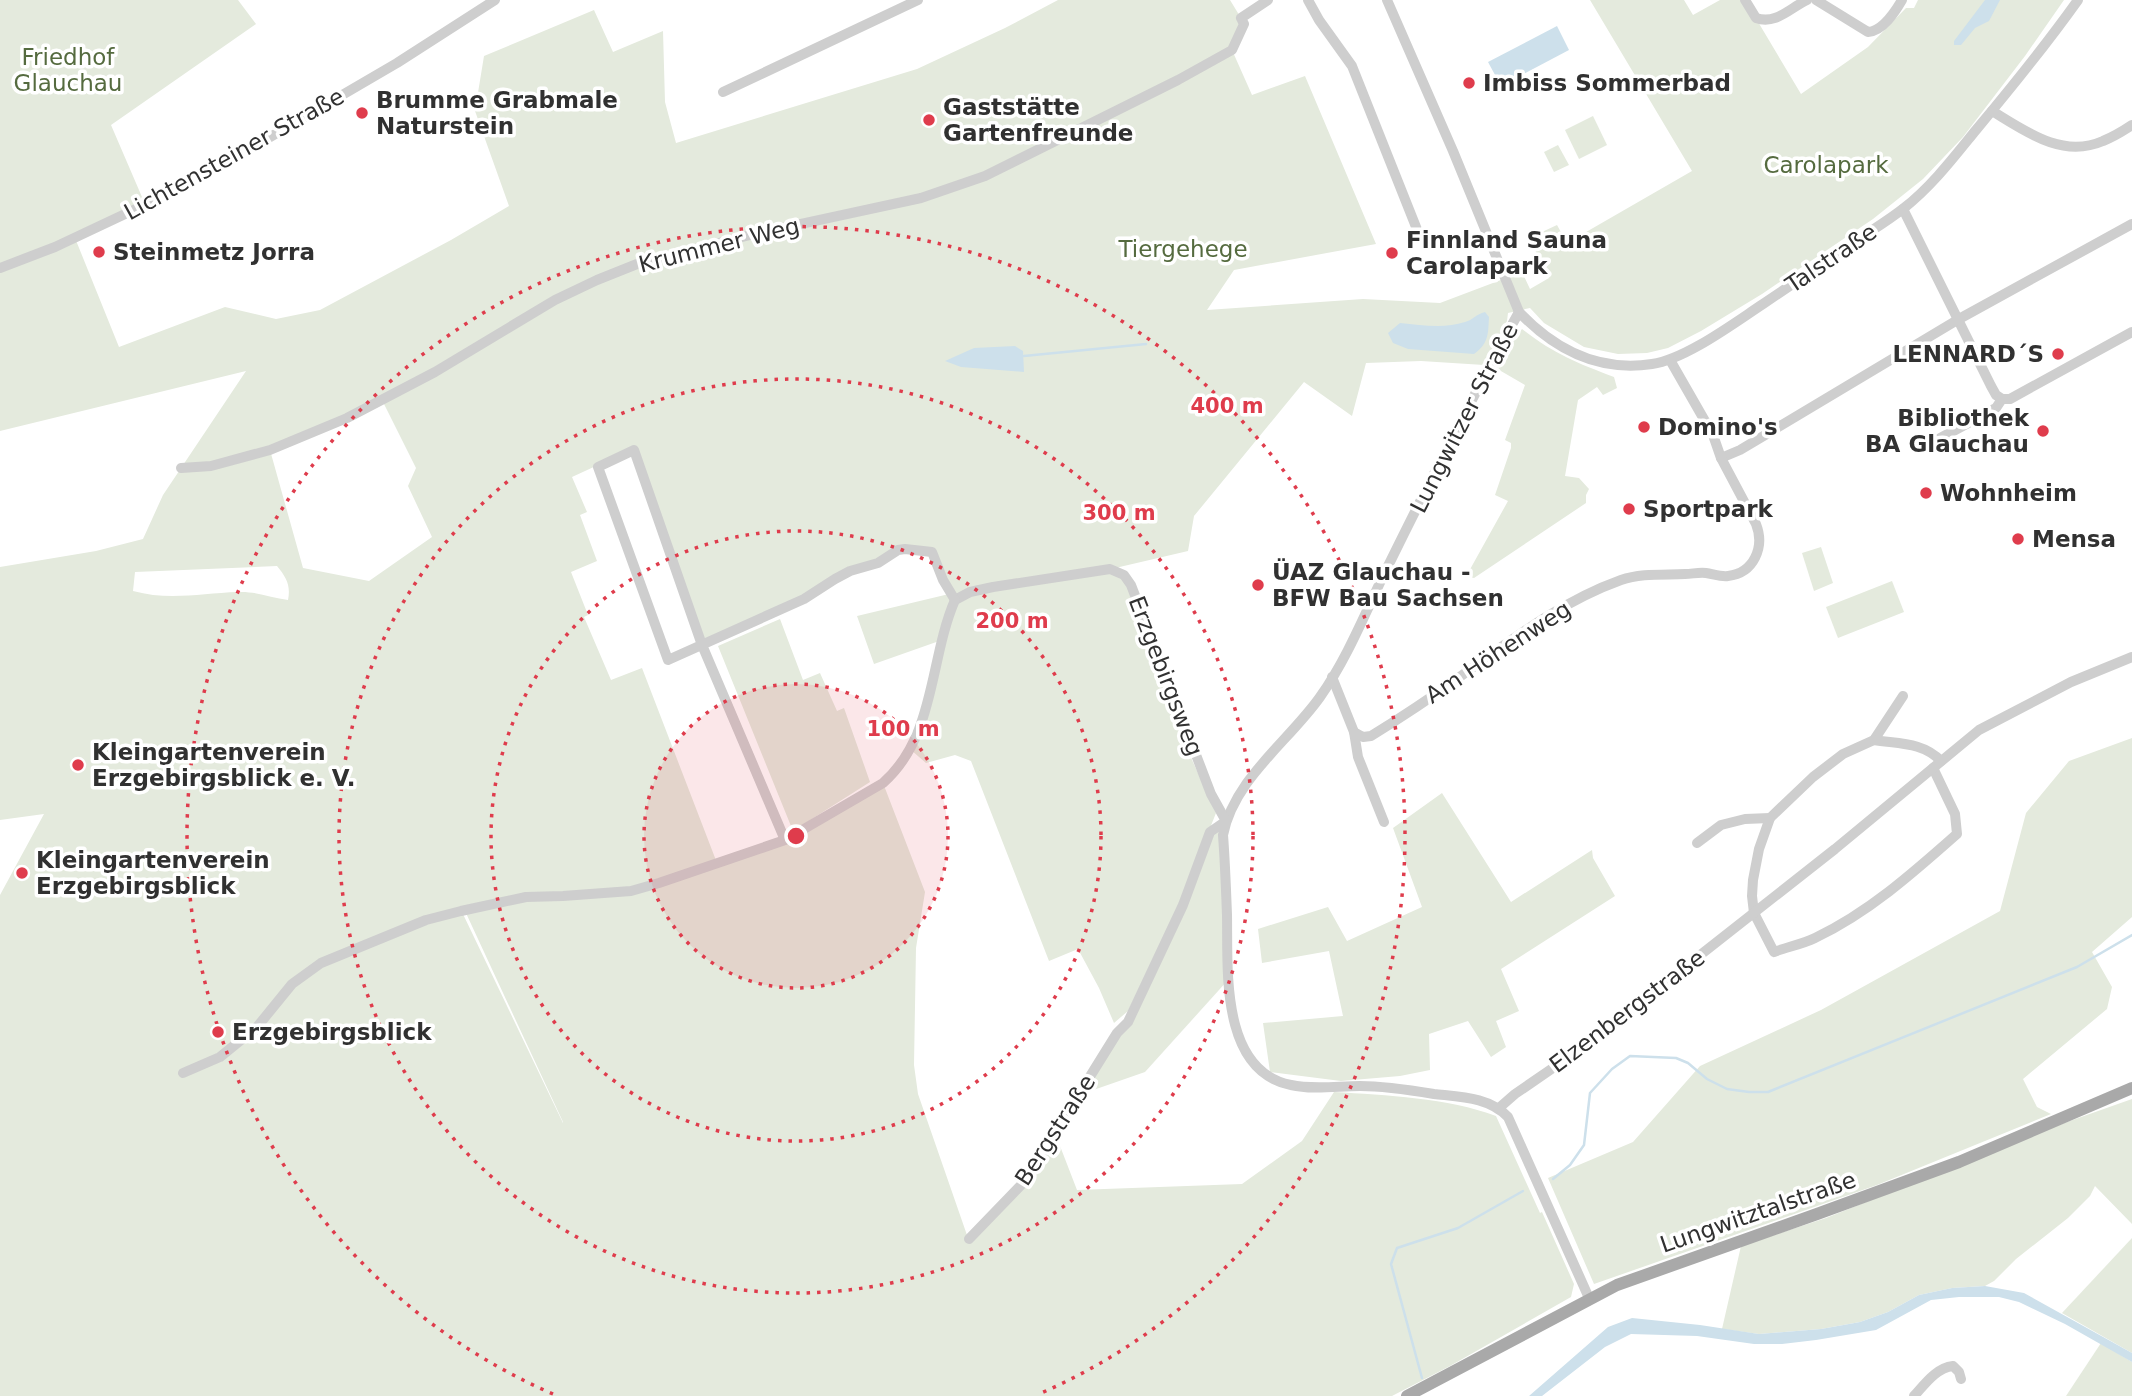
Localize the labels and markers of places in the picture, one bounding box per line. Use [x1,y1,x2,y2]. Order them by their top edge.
place label: Imbiss Sommerbad [1483,70,1731,96]
marker: Imbiss Sommerbad [1461,75,1477,91]
place label: Brumme Grabmale Naturstein [376,87,618,139]
place label: Gaststätte Gartenfreunde [943,94,1133,146]
marker: Brumme Grabmale Naturstein [354,105,370,121]
marker: Gaststätte Gartenfreunde [921,112,937,128]
place label: Finnland Sauna Carolapark [1406,227,1607,279]
place label: Steinmetz Jorra [113,239,315,265]
marker: Steinmetz Jorra [91,244,107,260]
marker: Finnland Sauna Carolapark [1384,245,1400,261]
place label: LENNARD´S [1892,341,2044,367]
marker: LENNARD´S [2050,346,2066,362]
place label: Bibliothek BA Glauchau [1865,405,2030,457]
place label: Domino's [1658,414,1778,440]
marker: Domino's [1636,419,1652,435]
marker: Bibliothek BA Glauchau [2035,423,2051,439]
place label: Wohnheim [1940,480,2077,506]
marker: Wohnheim [1918,485,1934,501]
place label: Sportpark [1643,496,1773,522]
marker: Sportpark [1621,501,1637,517]
place label: Mensa [2032,526,2116,552]
marker: Mensa [2010,531,2026,547]
place label: ÜAZ Glauchau - BFW Bau Sachsen [1272,558,1504,611]
marker: ÜAZ Glauchau - BFW Bau Sachsen [1250,577,1266,593]
place label: Kleingartenverein Erzgebirgsblick e. V. [92,739,355,791]
marker: Kleingartenverein Erzgebirgsblick e. V. [70,757,86,773]
centre of rings [784,824,808,848]
place label: Kleingartenverein Erzgebirgsblick [36,847,270,899]
marker: Kleingartenverein Erzgebirgsblick [14,865,30,881]
place label: Erzgebirgsblick [232,1019,432,1045]
marker: Erzgebirgsblick [210,1024,226,1040]

